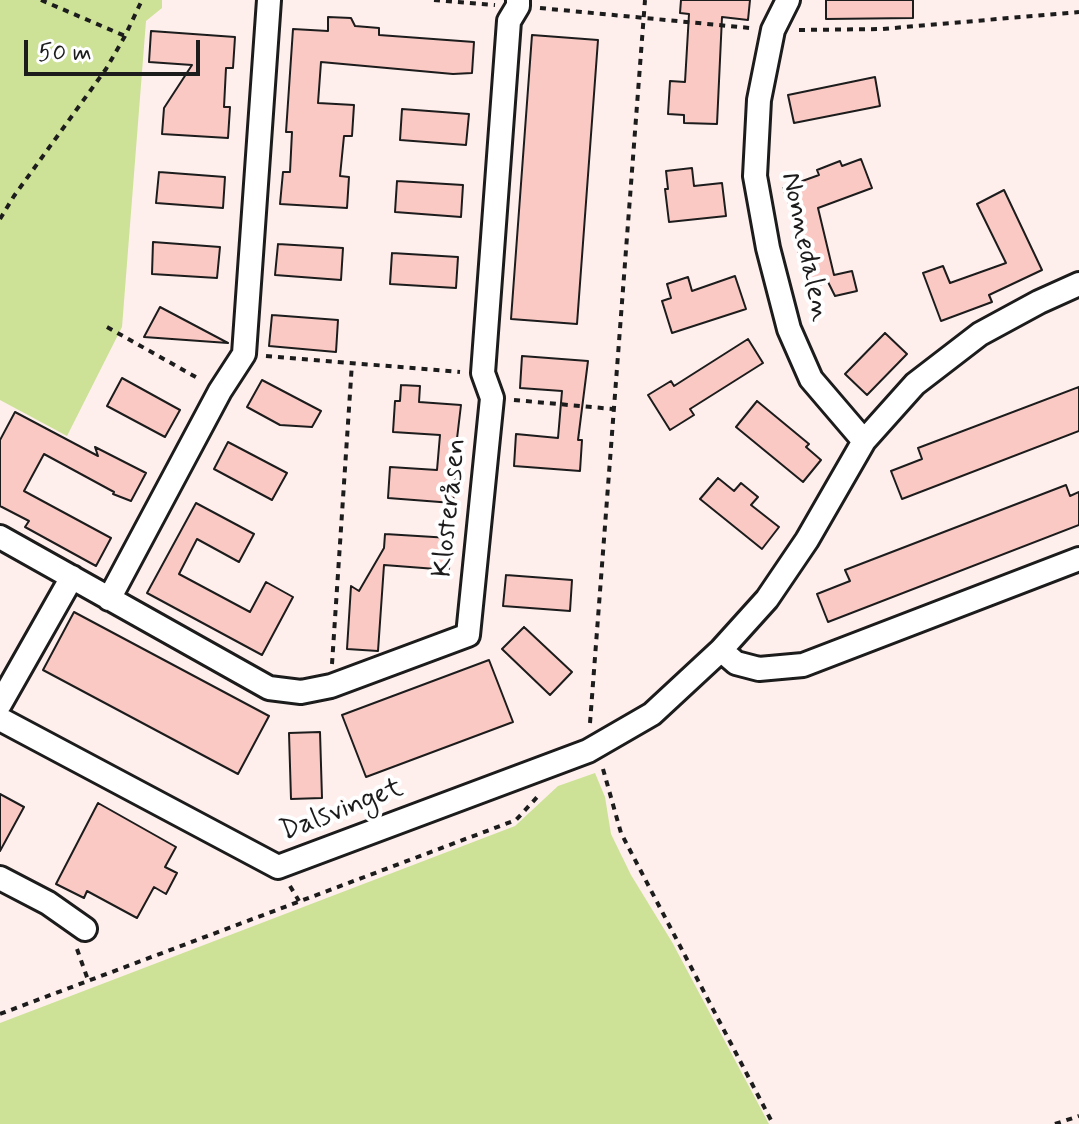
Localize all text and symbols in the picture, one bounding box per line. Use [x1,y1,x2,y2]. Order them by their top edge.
scale bar [28,24,204,74]
text: 50 m [38,38,92,69]
street label: Nonnedalen [772,169,836,325]
street label: Klosteråsen [427,437,475,579]
street label: Dalsvinget [276,772,408,850]

